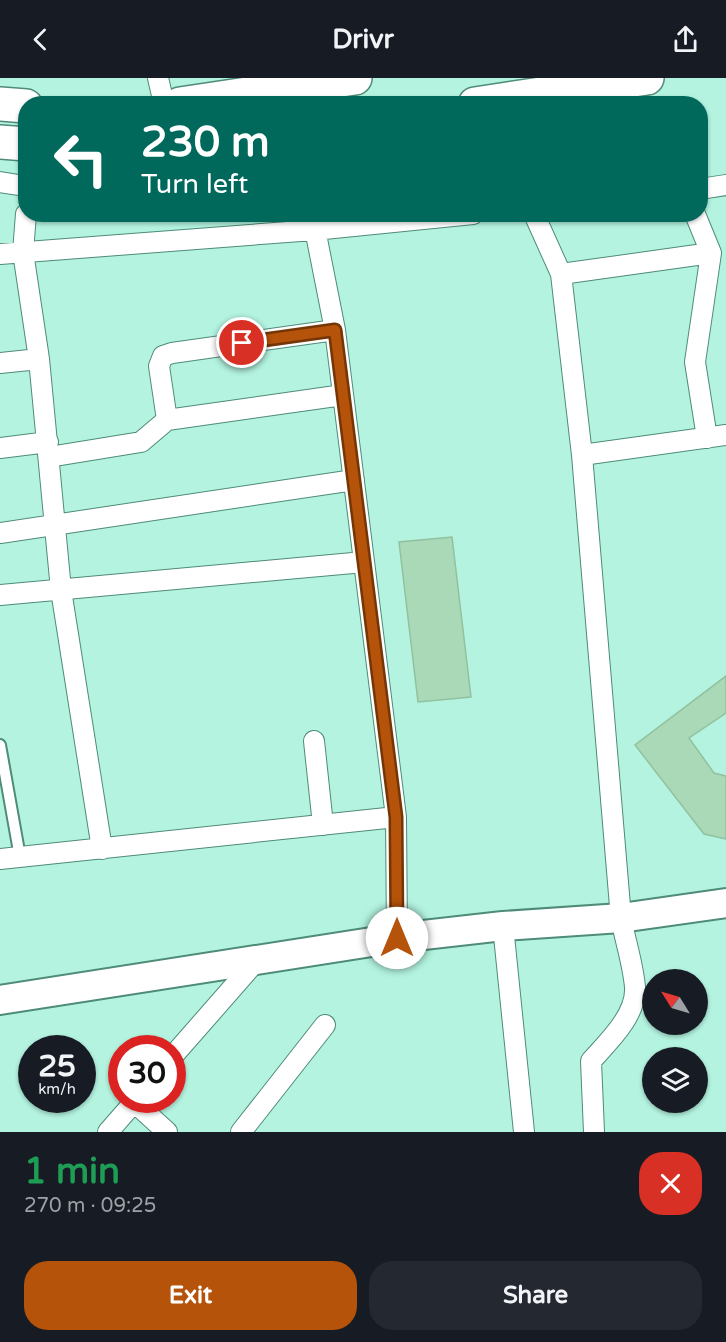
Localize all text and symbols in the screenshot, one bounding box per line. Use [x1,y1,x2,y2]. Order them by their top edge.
icon: back [24,23,57,56]
text: Drivr [332,23,394,56]
icon: share [669,23,702,56]
text: 230 m [141,117,270,168]
icon: left [42,120,120,198]
text: Turn left [141,168,248,201]
pin [216,317,267,368]
icon: arrive [225,326,258,359]
position arrow [365,906,429,970]
north arrow [642,969,708,1035]
map controls [642,969,708,1113]
speed limit sign: 30 [108,1035,186,1113]
button: layers [642,1047,708,1113]
text: 25 [38,1048,76,1085]
text: km/h [38,1080,76,1098]
text: 1 min [24,1150,120,1193]
button: close [639,1152,702,1215]
text: 270 m · 09:25 [24,1194,156,1218]
button: Exit [24,1261,357,1330]
button: Share [369,1261,702,1330]

